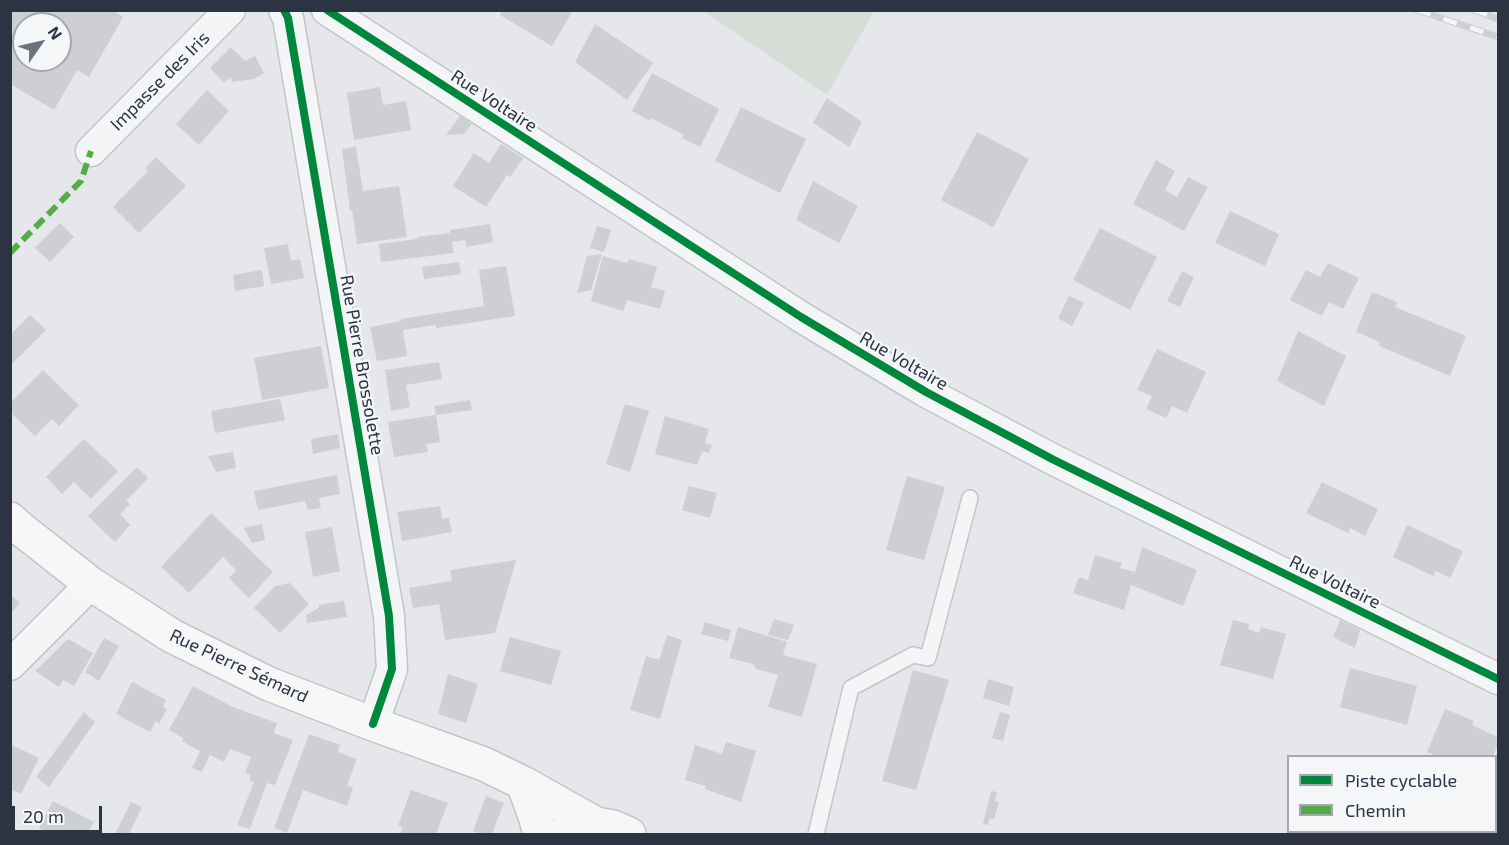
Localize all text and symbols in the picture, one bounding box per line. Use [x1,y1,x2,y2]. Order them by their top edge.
north arrow [12,12,72,72]
text: N [45,23,67,43]
street label: Impasse des Iris [106,27,214,135]
street label: Rue Voltaire [447,65,541,137]
street label: Rue Pierre Brossolette [335,273,389,457]
street label: Rue Voltaire [856,327,952,395]
street label: Rue Voltaire [1286,551,1384,613]
street label: Rue Pierre Sémard [166,624,312,708]
legend [1287,755,1497,833]
text: Piste cyclable [1345,769,1457,791]
scale bar [15,794,105,832]
text: Chemin [1345,799,1406,821]
text: 20 m [23,805,64,827]

